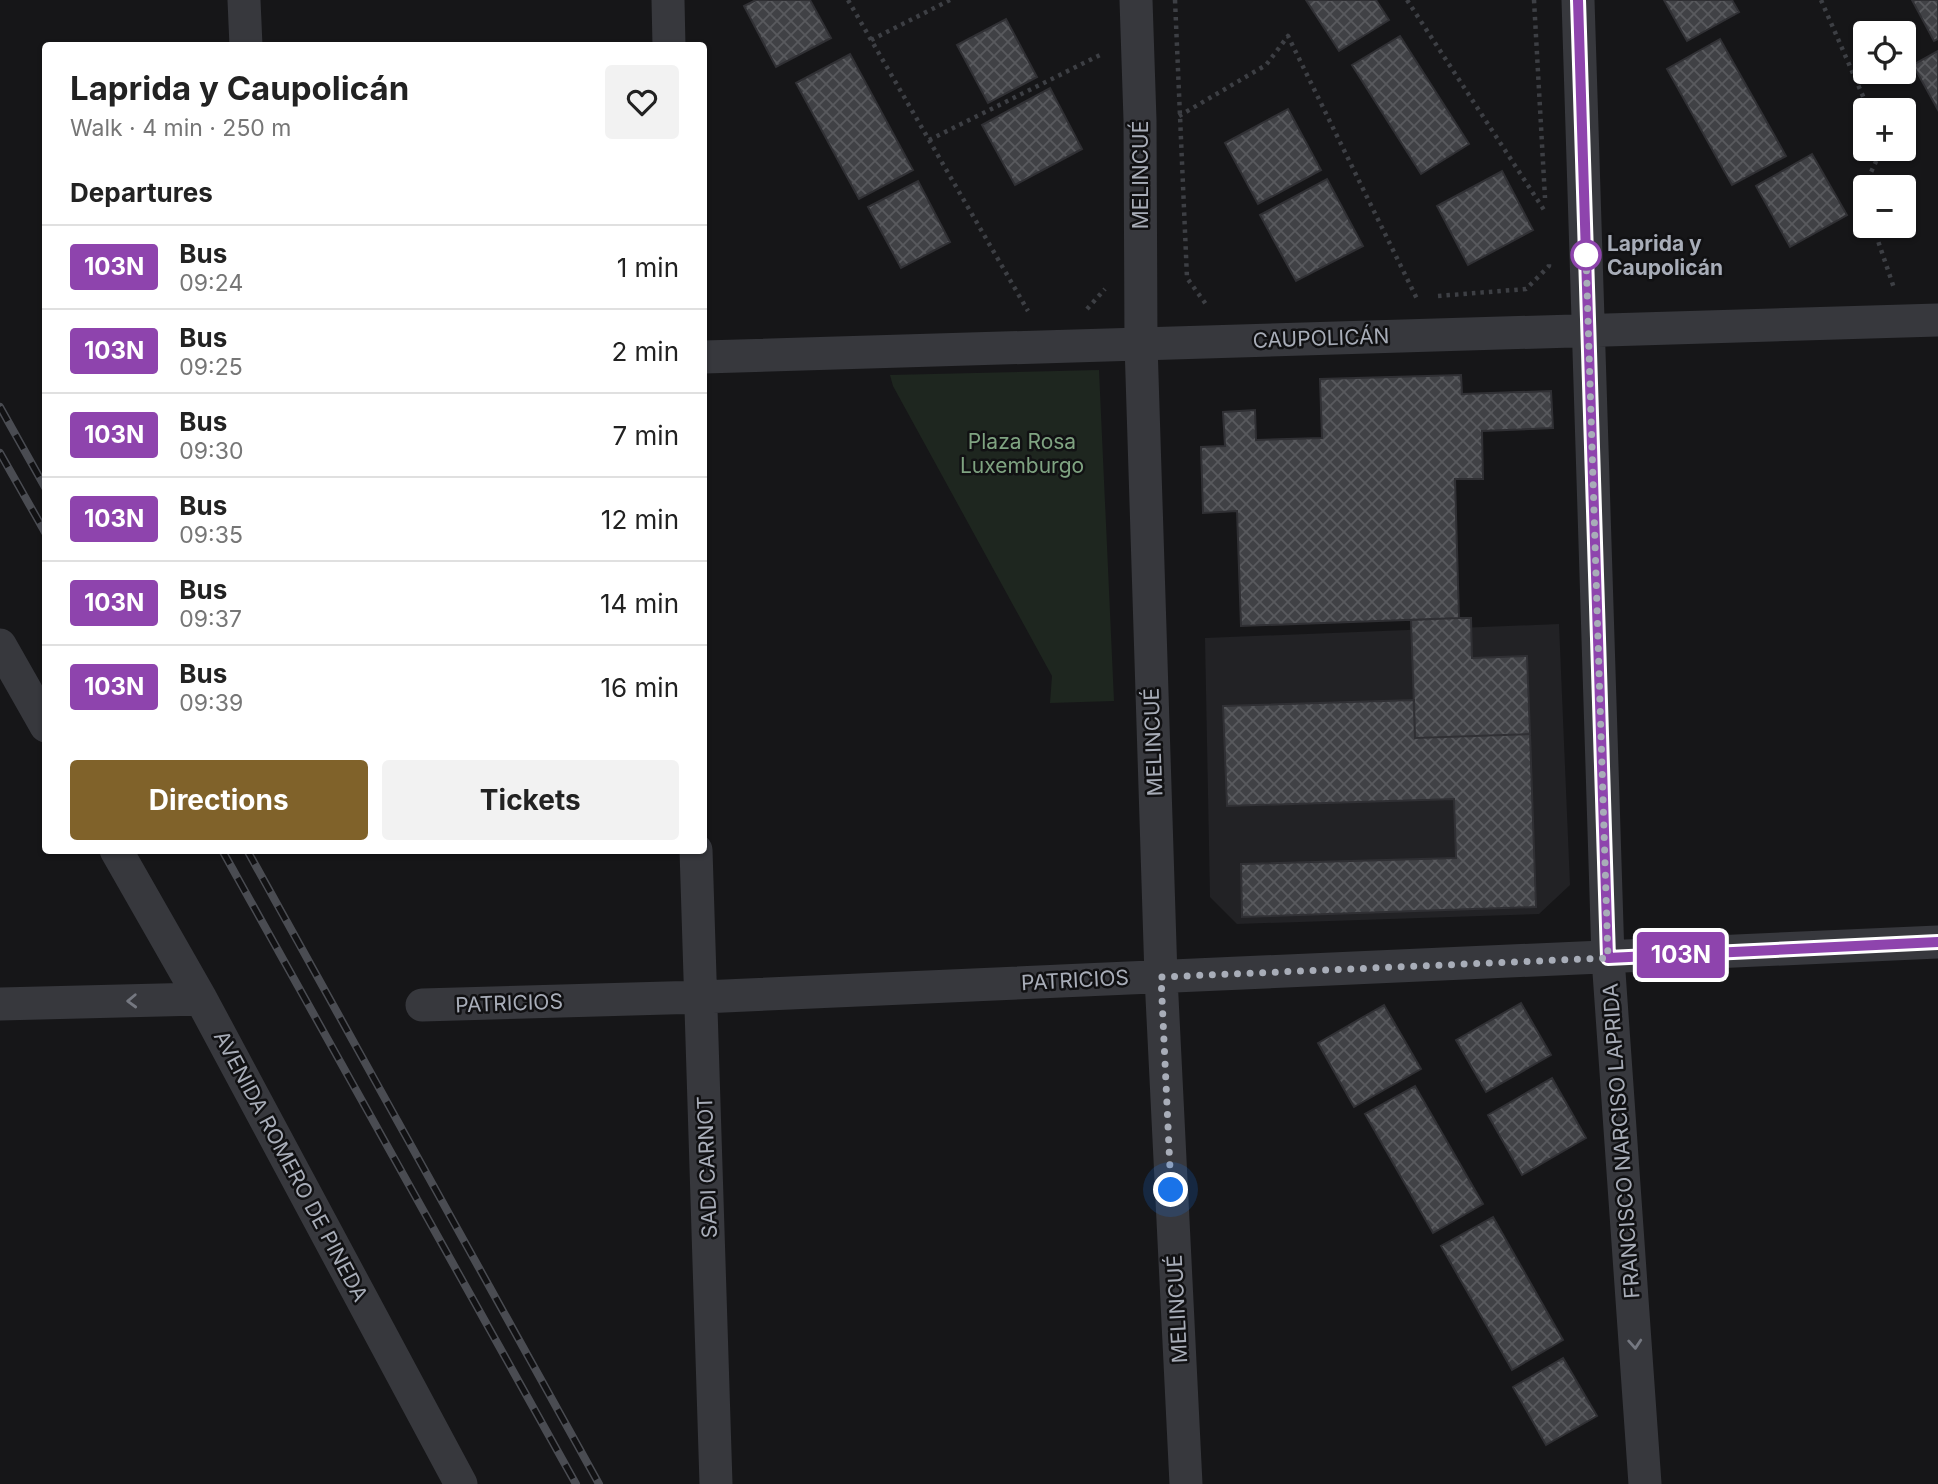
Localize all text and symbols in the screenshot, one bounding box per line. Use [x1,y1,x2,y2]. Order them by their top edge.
map controls [1853,21,1916,238]
button: locate [1853,21,1916,84]
button: heart [605,65,679,139]
text: Laprida y Caupolicán [70,68,409,108]
button: + [1853,98,1916,161]
text: Walk · 4 min · 250 m [70,114,292,142]
street label: MELINCUÉ [1127,121,1153,229]
button: − [1853,175,1916,238]
text: Departures [70,177,213,208]
place label: Laprida y Caupolicán [1607,231,1723,280]
text: Bus [179,238,227,269]
marker: Laprida y Caupolicán [1571,240,1601,270]
text: 103N [84,252,144,281]
text: 1 min [617,252,679,283]
text: 09:24 [179,269,243,297]
text: Bus [179,322,227,353]
street label: CAUPOLICÁN [1252,322,1390,353]
text: 103N [84,336,144,365]
text: 2 min [611,336,679,367]
text: 09:25 [179,353,243,381]
text: Bus [179,406,227,437]
text: 103N [84,420,144,449]
text: 7 min [613,420,679,451]
park label: Plaza Rosa Luxemburgo [960,429,1084,478]
text: 09:30 [179,437,243,465]
text: Bus [179,490,227,521]
text: 103N [84,504,144,533]
text: 12 min [601,504,679,535]
text: 09:35 [179,521,243,549]
text: Bus [179,574,227,605]
text: 103N [84,588,144,617]
text: 14 min [600,588,679,619]
text: 09:37 [179,605,242,633]
text: Bus [179,658,227,689]
text: 103N [84,672,144,701]
text: 16 min [601,672,679,703]
street label: MELINCUÉ [1138,687,1167,797]
text: 09:39 [179,689,243,717]
button: Directions [70,760,368,840]
button: Tickets [382,760,679,840]
line badge: 103N [1632,932,1730,978]
text: 103N [1651,940,1711,969]
street label: PATRICIOS [1021,965,1129,995]
street label: FRANCISCO NARCISO LAPRIDA [1598,982,1644,1300]
street label: PATRICIOS [455,989,563,1017]
one-way arrow [127,993,138,1008]
street label: AVENIDA ROMERO DE PINEDA [209,1026,373,1306]
street label: SADI CARNOT [692,1095,722,1239]
your location [1153,1172,1188,1207]
street label: MELINCUÉ [1161,1254,1192,1364]
one-way arrow [1627,1339,1642,1350]

